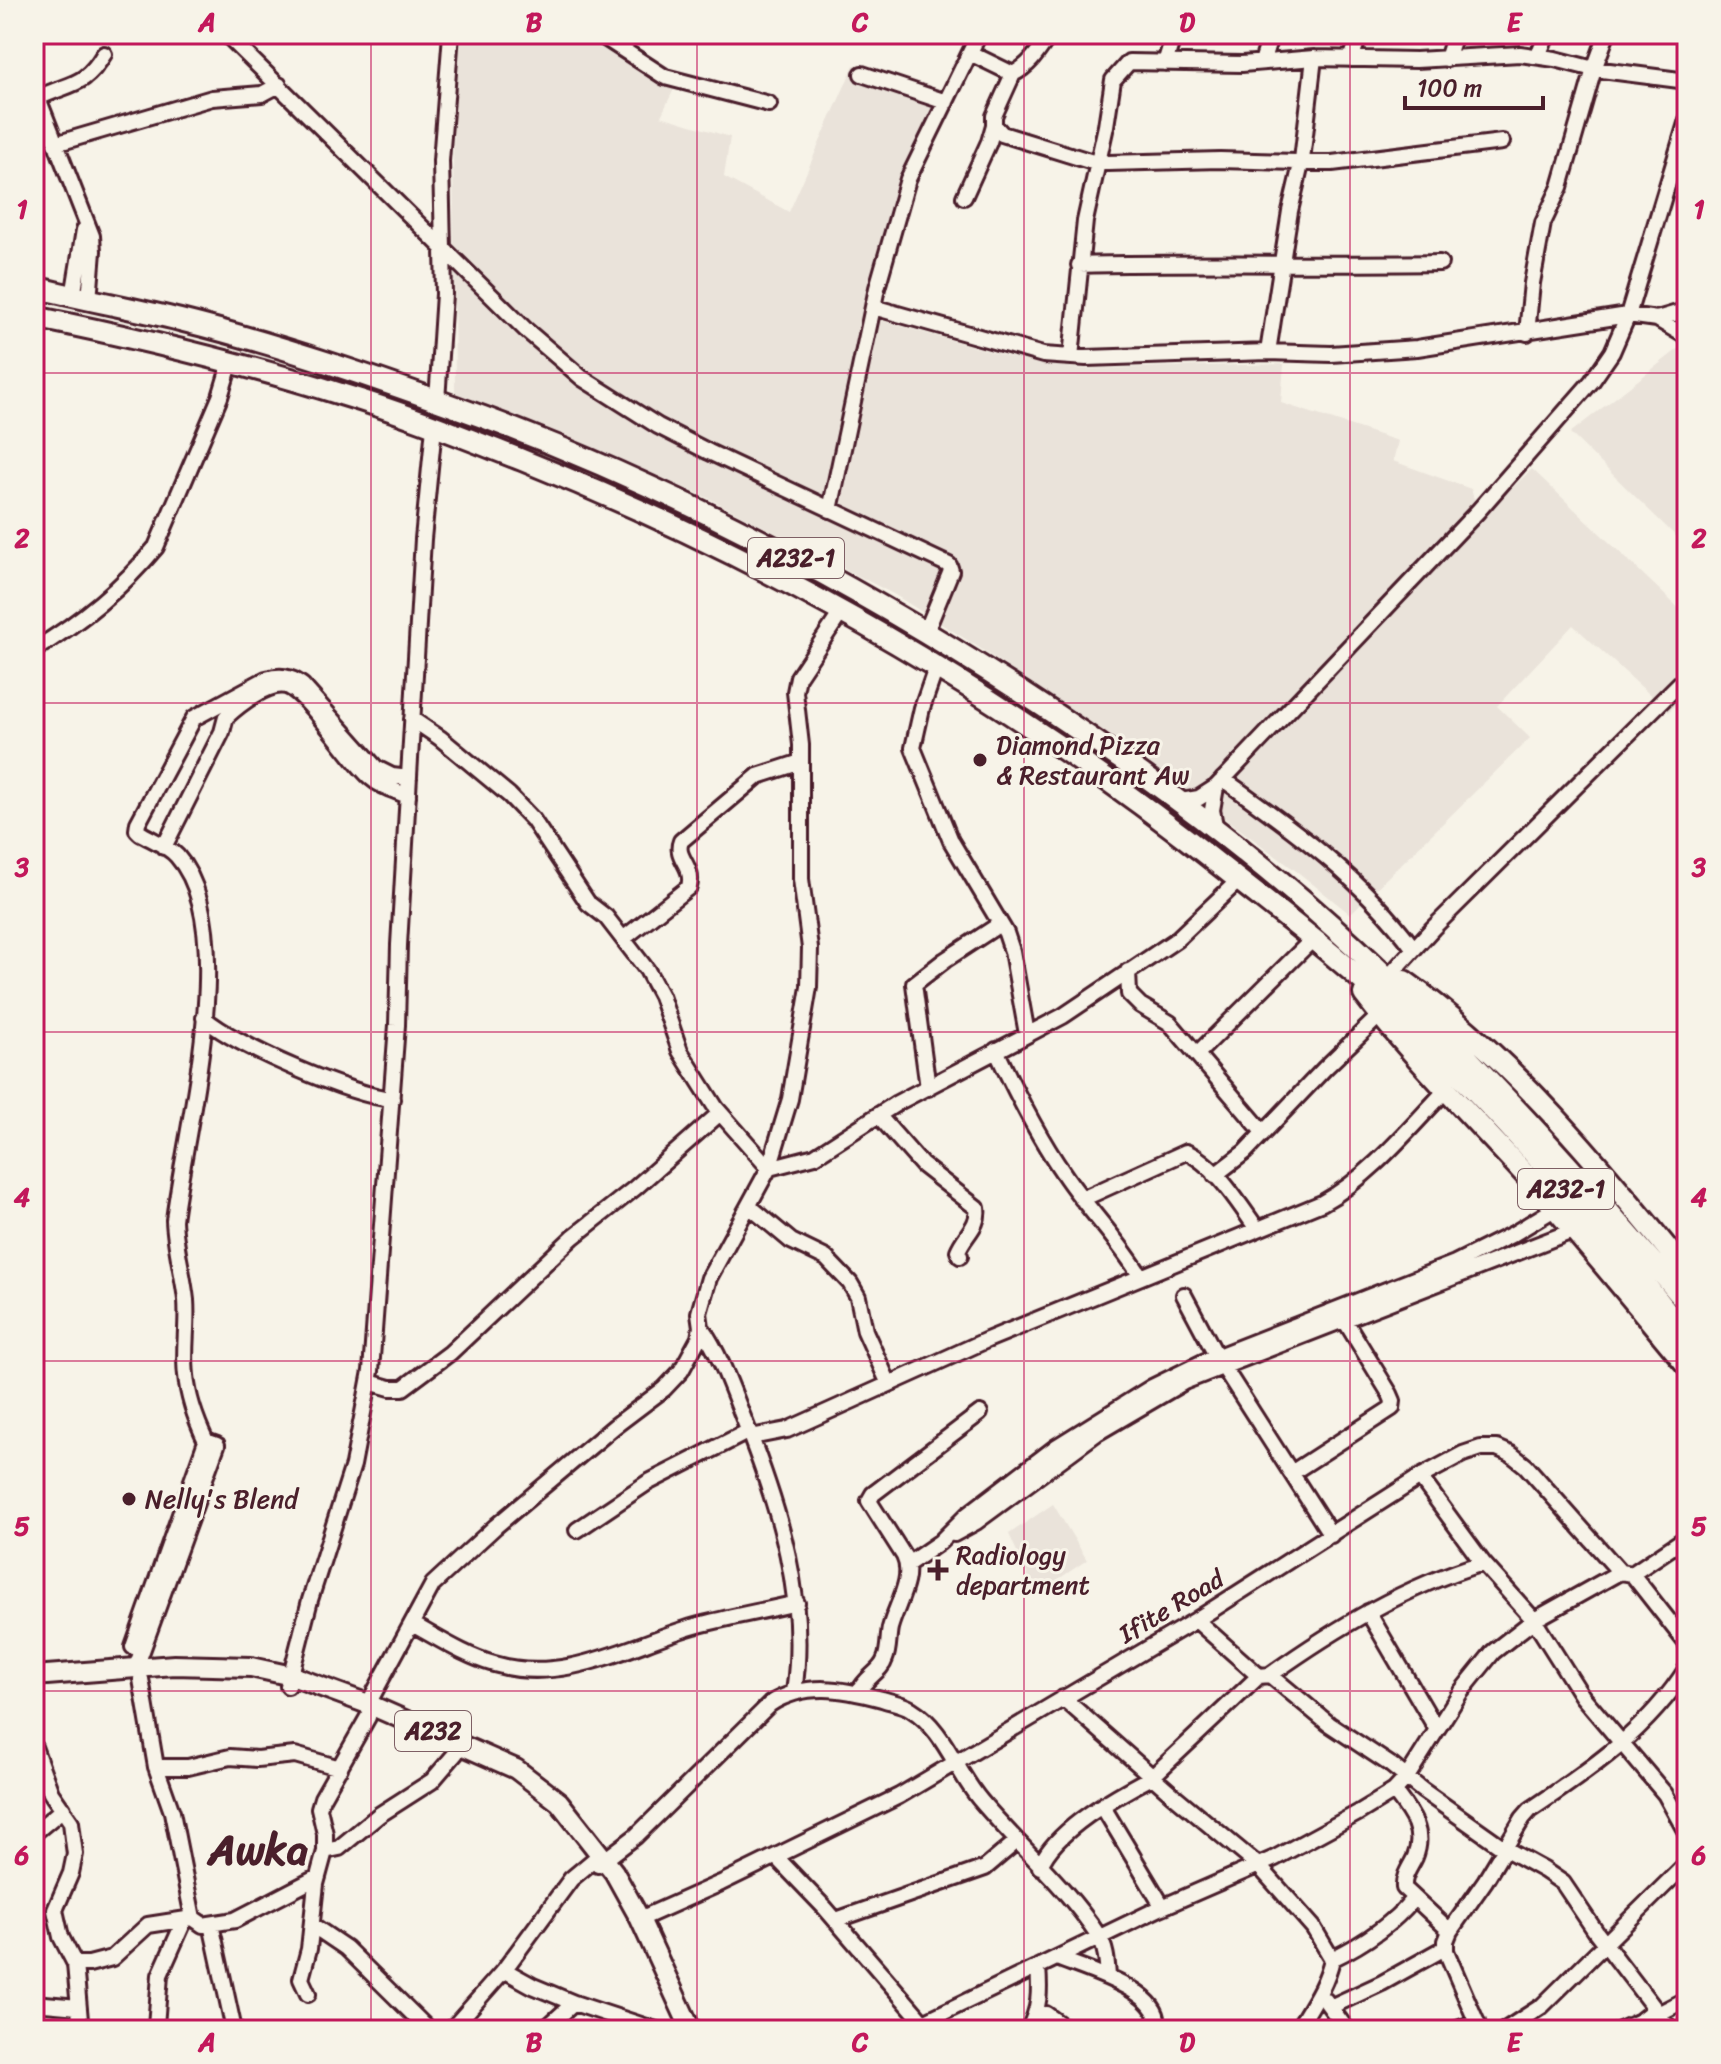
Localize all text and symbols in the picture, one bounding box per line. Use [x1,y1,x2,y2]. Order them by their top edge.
text: A [197,0,216,45]
text: B [526,0,543,45]
text: C [851,0,869,45]
text: D [1179,0,1195,45]
text: E [1507,0,1524,45]
scale bar [1405,60,1543,110]
text: 100 m [1417,67,1482,109]
text: 1 [16,186,28,232]
text: 1 [1693,186,1705,232]
text: 2 [13,515,30,561]
text: 2 [1690,515,1707,561]
road number: A232-1 [748,538,844,578]
place label: Diamond Pizza & Restaurant Aw [996,722,1190,798]
marker: Diamond Pizza & Restaurant Aw [971,751,989,769]
text: 3 [14,844,30,890]
text: 3 [1691,844,1707,890]
road number: A232-1 [1518,1169,1614,1209]
text: 4 [14,1174,30,1220]
text: 4 [1691,1174,1707,1220]
place label: Nelly's Blend [145,1476,300,1522]
marker: Nelly's Blend [120,1490,138,1508]
text: 5 [14,1503,30,1549]
text: 5 [1691,1503,1707,1549]
place label: Radiology department [956,1532,1090,1608]
street label: Ifite Road [1108,1555,1235,1656]
marker: Radiology department [927,1559,949,1581]
road number: A232 [395,1711,471,1751]
district label: Awka [206,1813,308,1887]
text: 6 [14,1832,30,1878]
text: 6 [1691,1832,1707,1878]
text: A [197,2019,216,2064]
text: B [526,2019,543,2064]
text: C [851,2019,869,2064]
text: D [1179,2019,1195,2064]
text: E [1507,2019,1524,2064]

